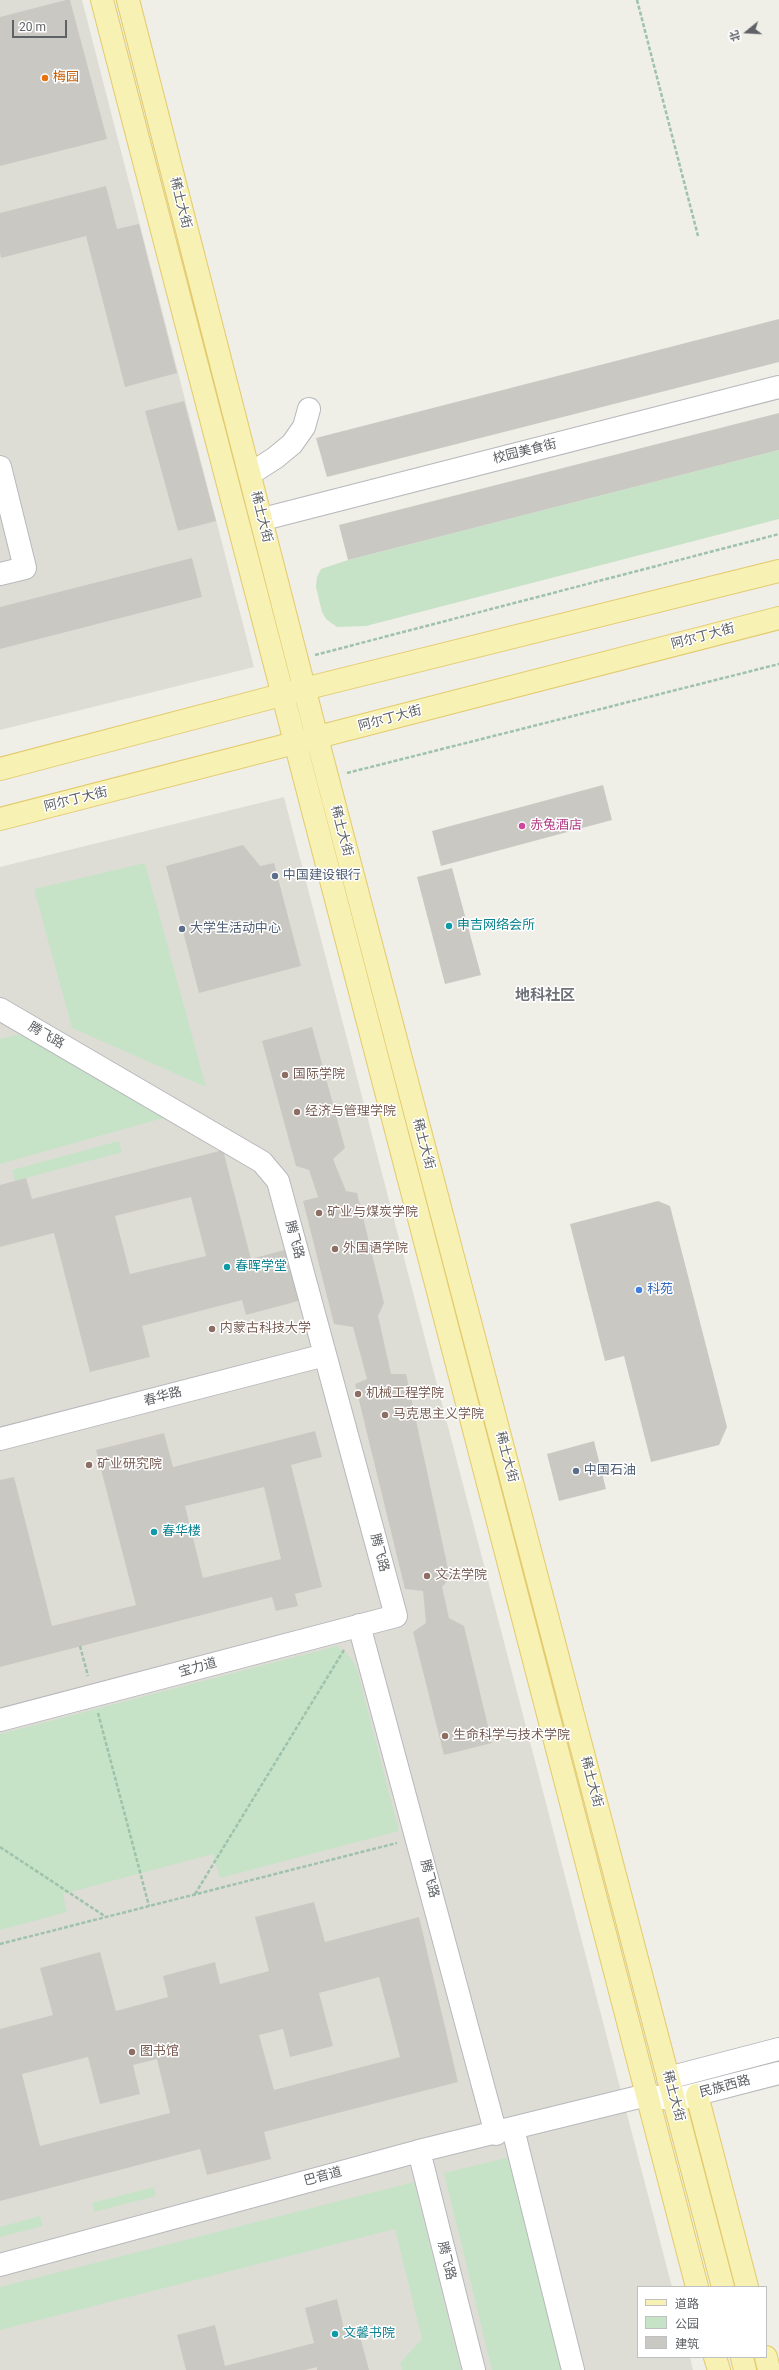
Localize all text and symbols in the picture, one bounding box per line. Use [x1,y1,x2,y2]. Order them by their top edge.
scale bar [14,12,69,38]
north arrow [727,12,767,52]
text: 20 m [19,20,46,34]
text: 北 [727,29,743,43]
place label: 梅园 [53,70,79,86]
marker: 梅园 [40,73,50,83]
street label: 稀土大街 [166,176,194,230]
street label: 校园美食街 [492,437,558,467]
street label: 稀土大街 [247,490,275,544]
street label: 阿尔丁大街 [670,621,736,653]
street label: 阿尔丁大街 [357,703,423,735]
street label: 阿尔丁大街 [43,785,109,815]
street label: 稀土大街 [327,804,355,858]
place label: 赤兔酒店 [530,818,582,834]
marker: 赤兔酒店 [517,821,527,831]
place label: 中国建设银行 [283,868,361,884]
marker: 中国建设银行 [270,871,280,881]
place label: 申吉网络会所 [457,918,535,934]
place label: 大学生活动中心 [190,921,281,937]
marker: 申吉网络会所 [444,921,454,931]
marker: 大学生活动中心 [177,924,187,934]
district label: 地科社区 [515,987,575,1005]
street label: 腾飞路 [25,1019,67,1053]
place label: 国际学院 [293,1067,345,1083]
marker: 国际学院 [280,1070,290,1080]
place label: 经济与管理学院 [305,1104,396,1120]
marker: 经济与管理学院 [292,1107,302,1117]
street label: 稀土大街 [409,1117,437,1171]
place label: 矿业与煤炭学院 [327,1205,418,1221]
marker: 矿业与煤炭学院 [314,1208,324,1218]
street label: 腾飞路 [281,1219,307,1261]
place label: 外国语学院 [343,1241,408,1257]
marker: 外国语学院 [330,1244,340,1254]
place label: 春晖学堂 [235,1259,287,1275]
marker: 春晖学堂 [222,1262,232,1272]
place label: 科苑 [647,1282,673,1298]
marker: 科苑 [634,1285,644,1295]
place label: 内蒙古科技大学 [220,1321,311,1337]
marker: 内蒙古科技大学 [207,1324,217,1334]
street label: 春华路 [142,1384,184,1410]
place label: 机械工程学院 [366,1386,444,1402]
marker: 机械工程学院 [353,1389,363,1399]
place label: 马克思主义学院 [393,1407,484,1423]
marker: 马克思主义学院 [380,1410,390,1420]
street label: 稀土大街 [492,1430,520,1484]
place label: 矿业研究院 [97,1457,162,1473]
marker: 矿业研究院 [84,1460,94,1470]
place label: 中国石油 [584,1463,636,1479]
marker: 中国石油 [571,1466,581,1476]
place label: 春华楼 [162,1524,201,1540]
marker: 春华楼 [149,1527,159,1537]
street label: 腾飞路 [366,1532,392,1574]
place label: 文法学院 [435,1568,487,1584]
marker: 文法学院 [422,1571,432,1581]
street label: 宝力道 [177,1655,219,1681]
place label: 生命科学与技术学院 [453,1728,570,1744]
marker: 生命科学与技术学院 [440,1731,450,1741]
street label: 稀土大街 [577,1755,605,1809]
street label: 腾飞路 [416,1858,442,1900]
place label: 图书馆 [140,2044,179,2060]
marker: 图书馆 [127,2047,137,2057]
street label: 稀土大街 [659,2069,687,2123]
street label: 民族西路 [698,2073,752,2101]
street label: 巴音道 [302,2164,344,2190]
street label: 腾飞路 [434,2240,458,2282]
legend [637,2286,767,2358]
text: 道路 [675,2297,699,2311]
text: 公园 [675,2317,699,2331]
place label: 文馨书院 [343,2326,395,2342]
marker: 文馨书院 [330,2329,340,2339]
text: 建筑 [675,2337,699,2351]

